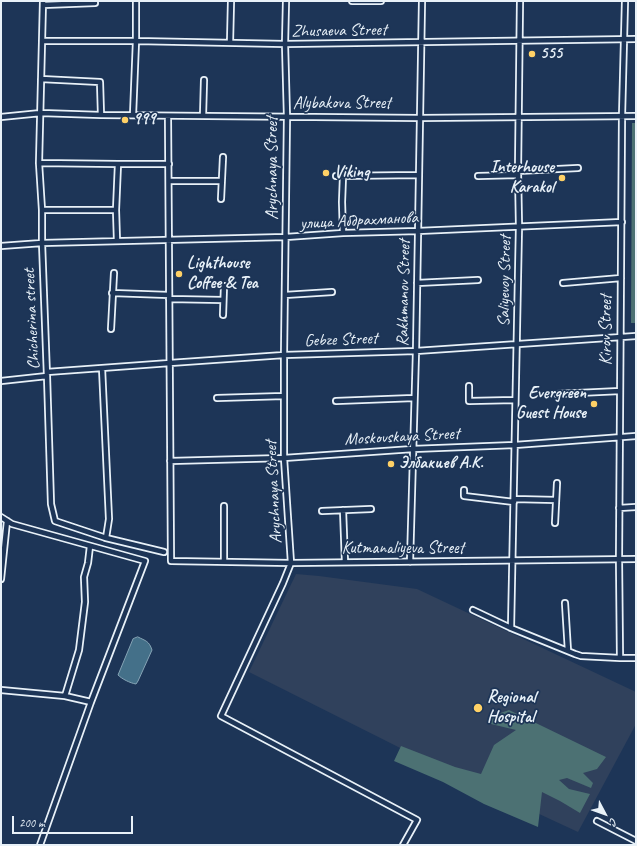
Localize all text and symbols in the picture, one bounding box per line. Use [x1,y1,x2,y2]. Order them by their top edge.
street label: Zhusaeva Street [291,20,387,42]
place label: 555 [540,44,562,64]
marker: 555 [527,49,537,59]
street label: Alybakova Street [293,94,391,114]
place label: 999 [133,110,155,130]
marker: 999 [120,115,130,125]
street label: Arychnaya Street [263,116,283,220]
place label: Interhouse Karakol [490,158,554,198]
place label: Viking [334,163,369,183]
marker: Viking [321,168,331,178]
marker: Interhouse Karakol [557,173,567,183]
street label: улица Абдрахманова [300,208,418,234]
street label: Saliyevoy Street [494,235,516,327]
street label: Rakhmanov Street [393,239,415,347]
place label: Lighthouse Coffee & Tea [187,254,258,294]
street label: Chicherina street [19,268,45,370]
marker: Lighthouse Coffee & Tea [174,269,184,279]
street label: Kirov Street [597,295,617,365]
street label: Gebze Street [304,329,378,351]
place label: Evergreen Guest House [516,384,586,424]
marker: Evergreen Guest House [589,399,599,409]
street label: Moskovskaya Street [344,424,460,450]
street label: Arychnaya Street [261,440,287,544]
place label: Элбакиев А.К. [399,454,483,474]
marker: Элбакиев А.К. [386,459,396,469]
street label: Kutmanaliyeva Street [342,539,464,559]
place label: Regional Hospital [487,688,536,728]
marker: Regional Hospital [472,702,484,714]
north arrow [585,794,625,834]
scale bar [14,808,135,834]
text: 200 m [19,815,45,831]
text: С [607,815,621,829]

